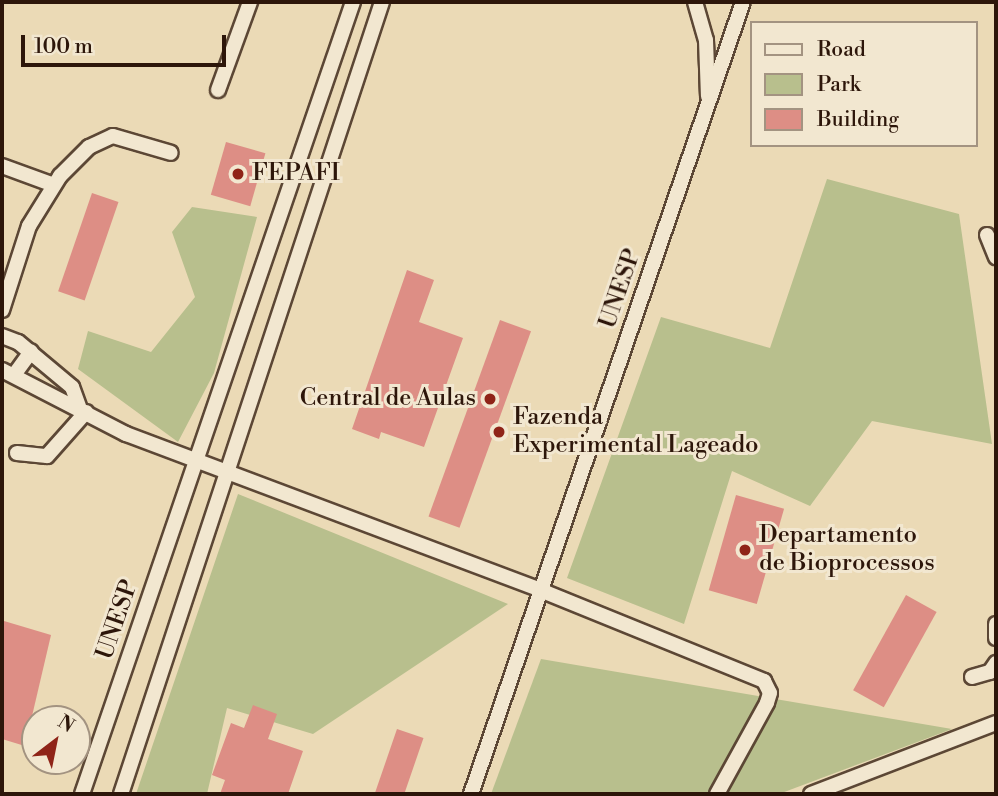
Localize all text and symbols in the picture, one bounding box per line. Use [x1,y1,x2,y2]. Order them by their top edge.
scale bar [24,21,229,65]
legend [750,21,977,147]
text: 100 m [34,34,93,60]
text: Road [817,37,866,63]
text: Park [817,72,861,98]
text: Building [817,107,899,133]
place label: FEPAFI [252,160,340,188]
marker: FEPAFI [230,166,246,182]
street label: UNESP [594,245,648,333]
place label: Central de Aulas [300,385,476,413]
marker: Central de Aulas [482,391,498,407]
place label: Fazenda Experimental Lageado [513,404,759,460]
marker: Fazenda Experimental Lageado [491,424,507,440]
place label: Departamento de Bioprocessos [759,522,935,578]
marker: Departamento de Bioprocessos [737,542,753,558]
street label: UNESP [91,576,145,664]
north arrow [21,705,91,775]
text: N [53,710,79,738]

